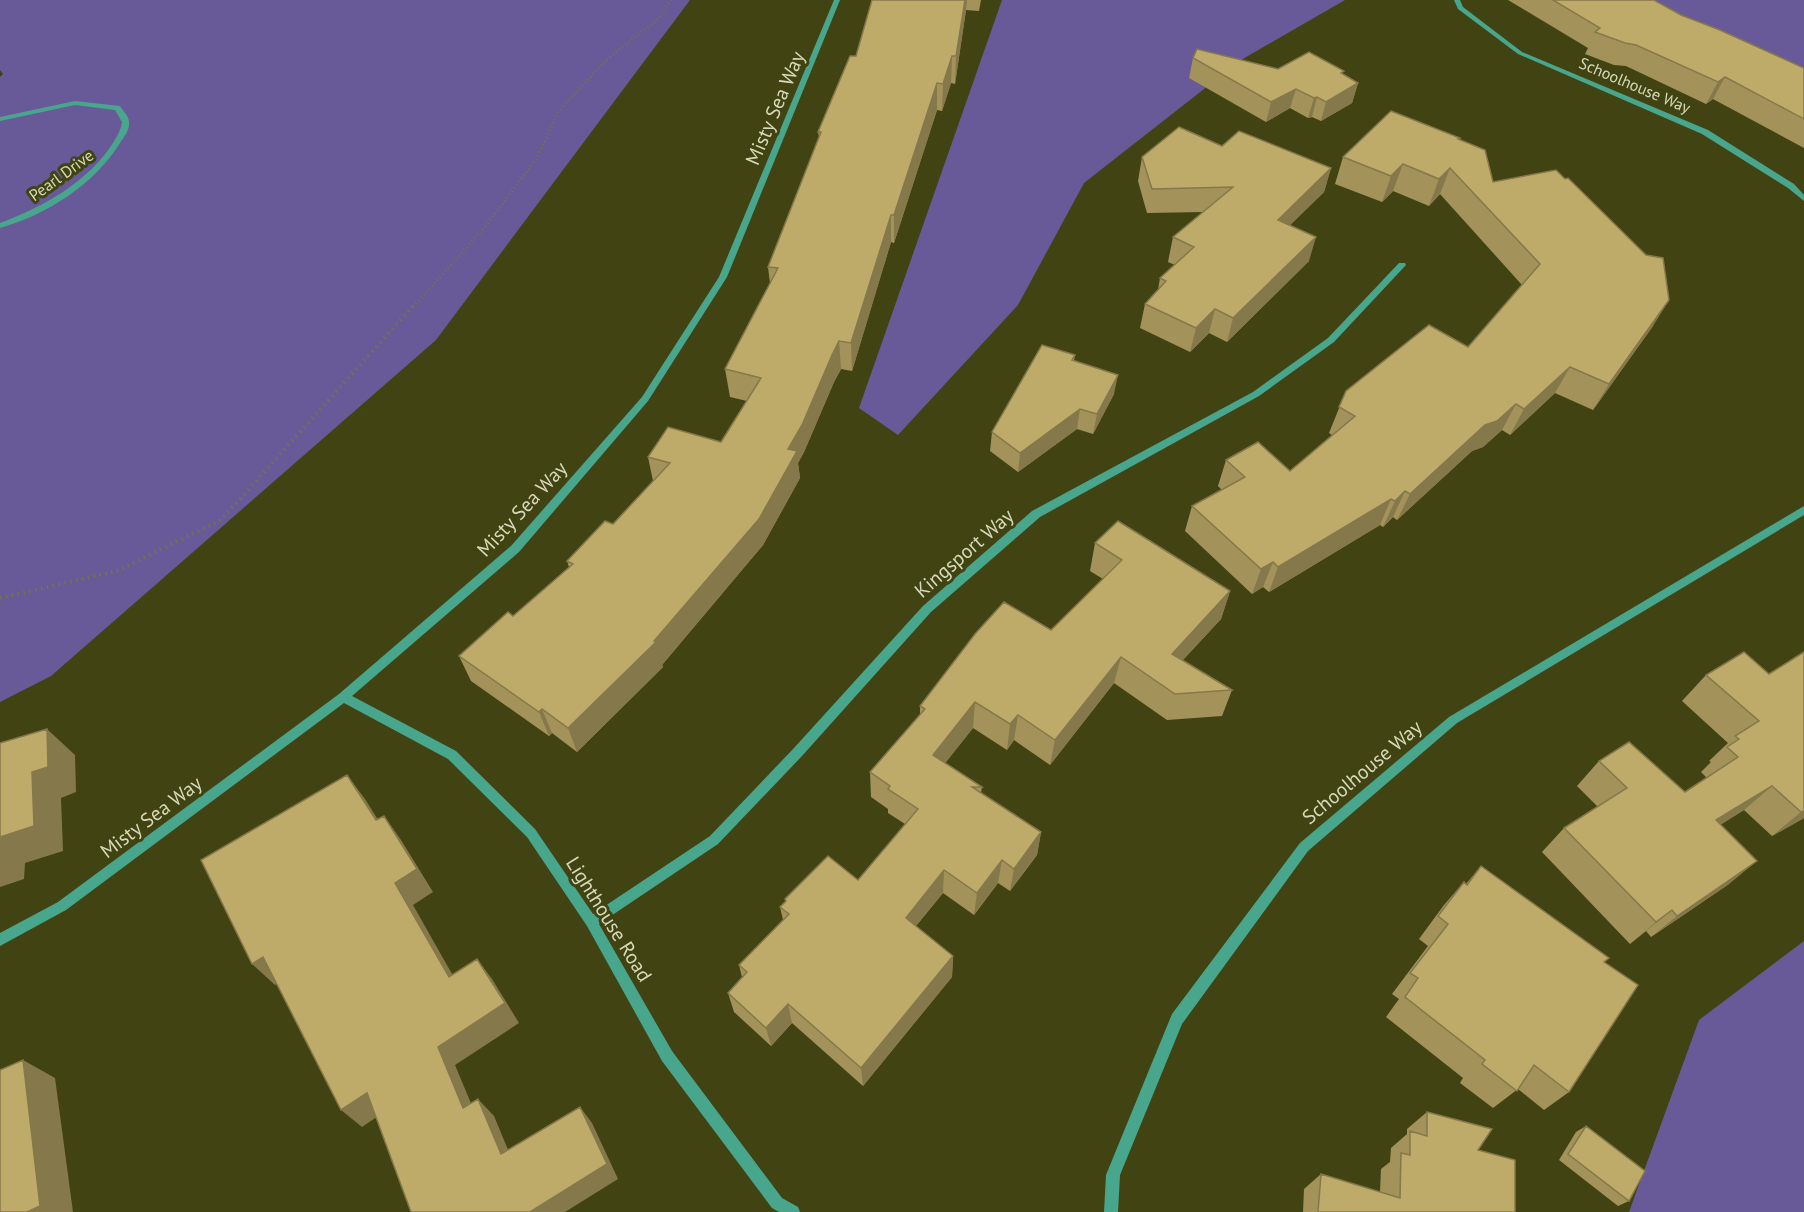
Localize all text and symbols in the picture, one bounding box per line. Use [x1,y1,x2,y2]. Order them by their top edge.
street label: Misty Sea Way [739,47,811,169]
street label: Schoolhouse Way [1576,53,1694,118]
street label: Pearl Drive [25,145,97,205]
street label: Misty Sea Way [471,455,573,562]
street label: Kingsport Way [909,502,1020,603]
street label: Schoolhouse Way [1297,714,1428,830]
street label: Misty Sea Way [95,770,208,864]
street label: Lighthouse Road [560,852,658,986]

